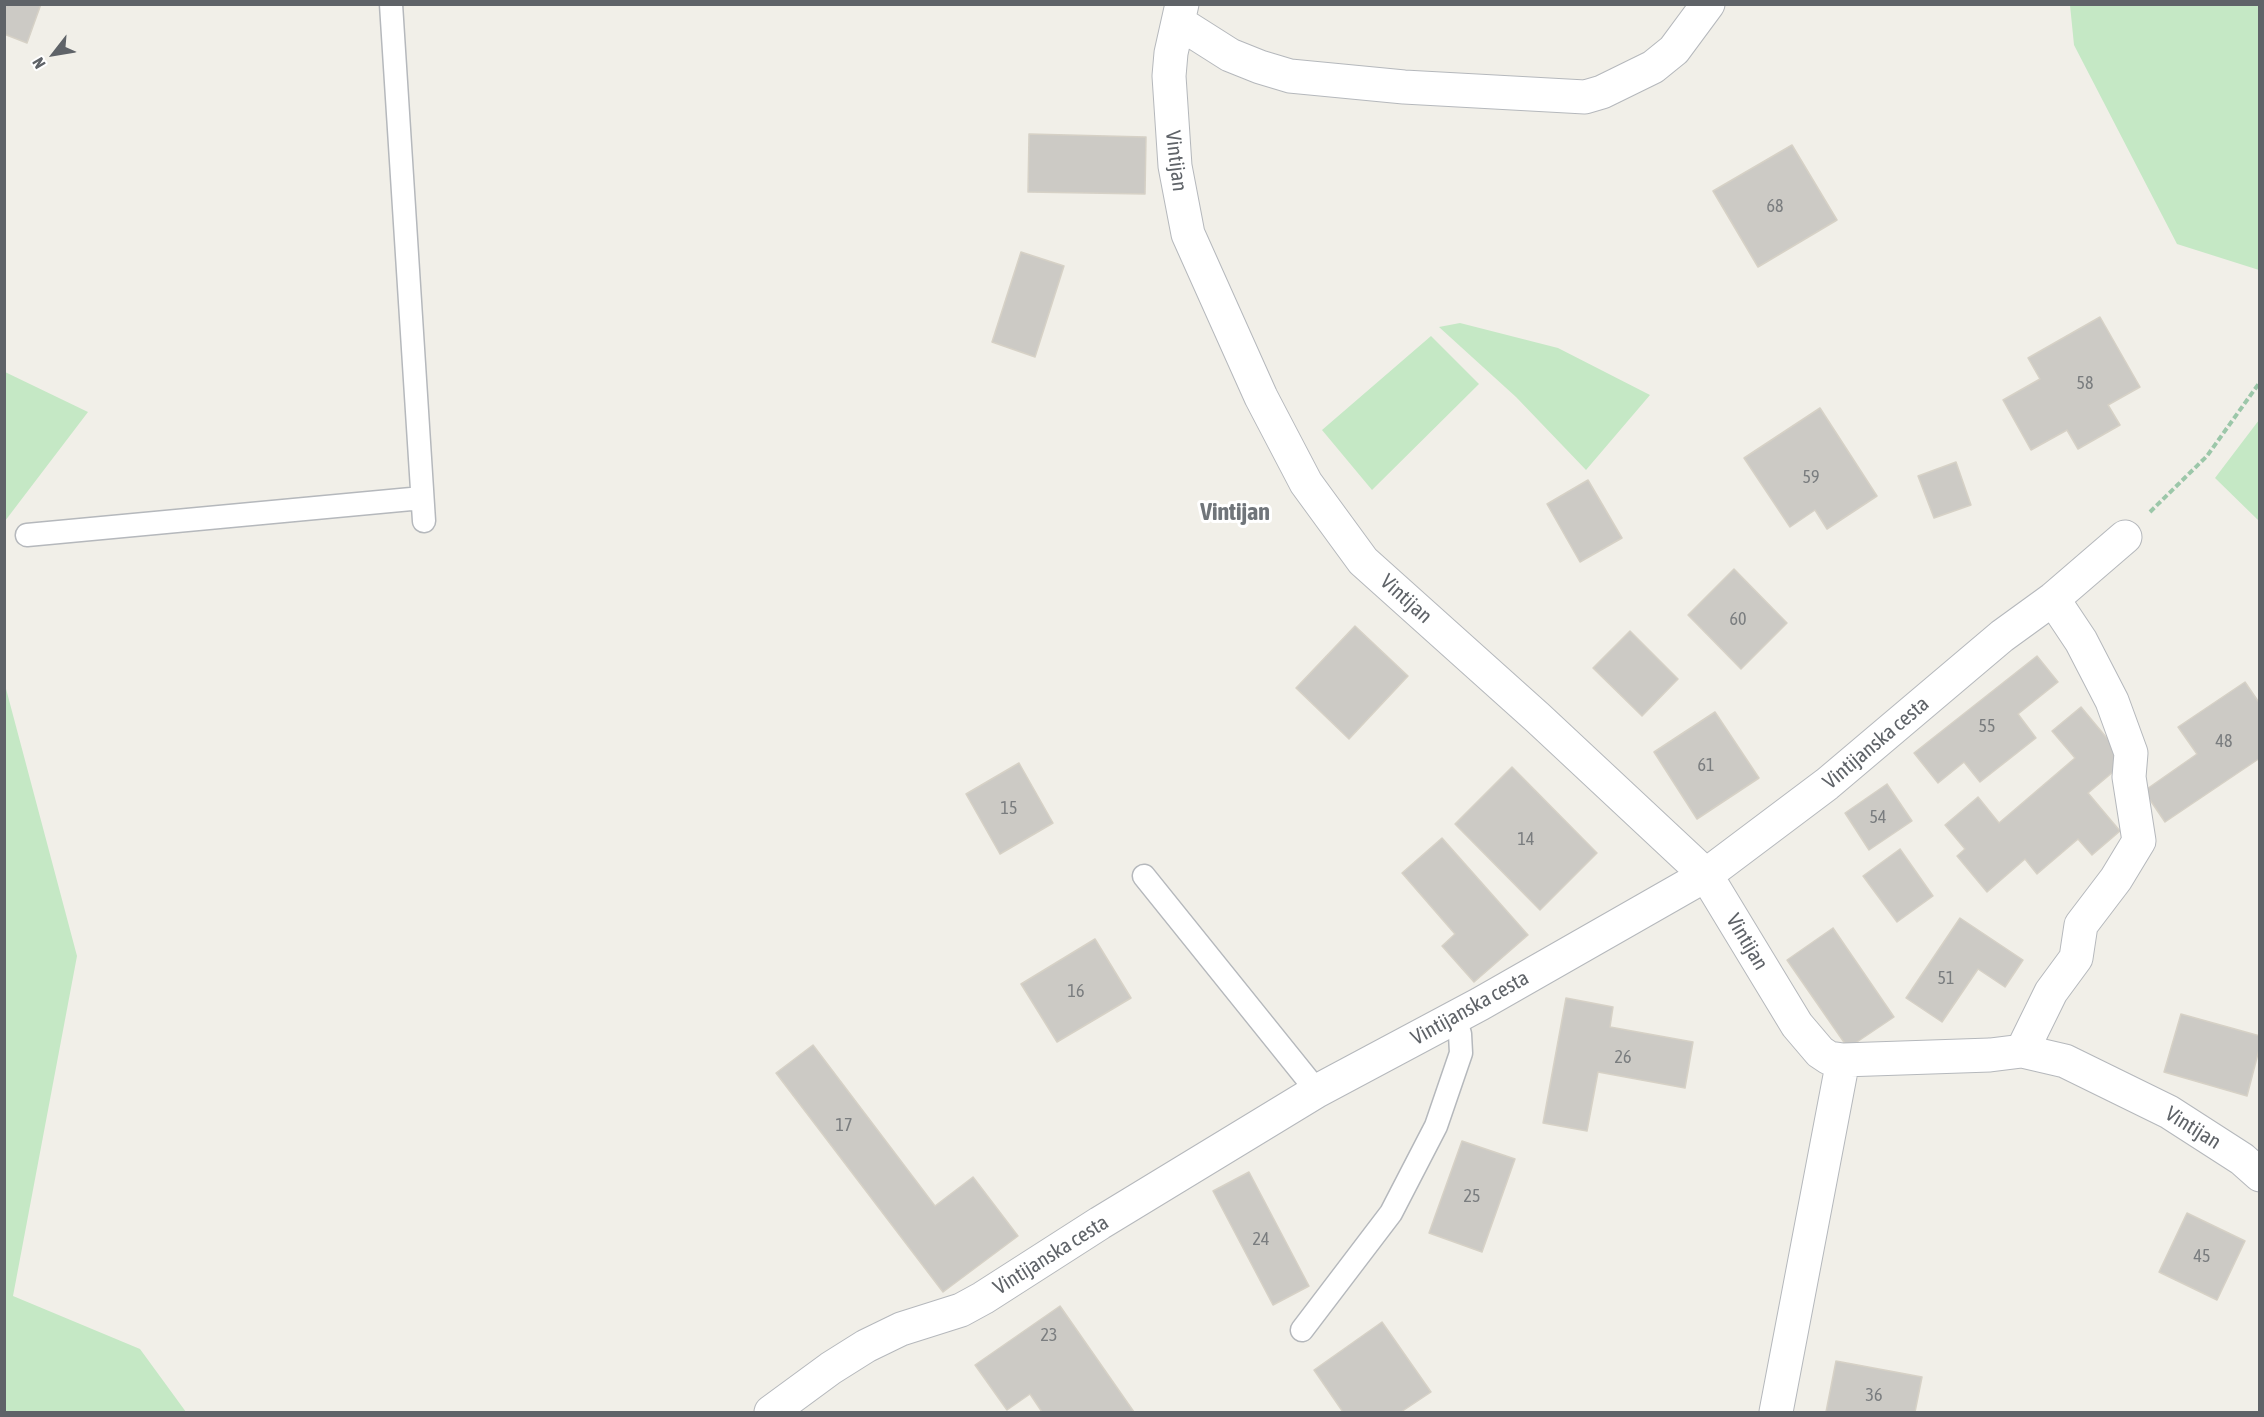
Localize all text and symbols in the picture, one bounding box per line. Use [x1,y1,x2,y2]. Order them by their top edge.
north arrow [24,24,84,84]
text: N [28,55,49,72]
street label: Vintijan [1160,129,1192,193]
house number: 68 [1767,195,1783,217]
house number: 58 [2077,372,2093,394]
house number: 59 [1803,466,1819,488]
district label: Vintijan [1200,498,1270,526]
street label: Vintijan [1375,569,1437,629]
house number: 60 [1730,608,1746,630]
street label: Vintijanska cesta [1818,691,1934,795]
house number: 55 [1979,715,1995,737]
house number: 48 [2216,730,2232,752]
house number: 61 [1698,754,1714,776]
house number: 15 [1001,797,1017,819]
house number: 54 [1870,806,1886,828]
house number: 14 [1518,828,1534,850]
street label: Vintijan [1721,909,1773,975]
street label: Vintijanska cesta [1407,965,1533,1051]
house number: 51 [1938,967,1954,989]
house number: 16 [1068,980,1084,1002]
house number: 26 [1615,1046,1631,1068]
street label: Vintijan [2160,1101,2226,1155]
house number: 17 [836,1114,852,1136]
house number: 25 [1464,1185,1480,1207]
street label: Vintijanska cesta [989,1210,1113,1300]
house number: 24 [1253,1228,1269,1250]
house number: 45 [2194,1245,2210,1267]
house number: 23 [1041,1324,1057,1346]
house number: 36 [1866,1384,1882,1406]

